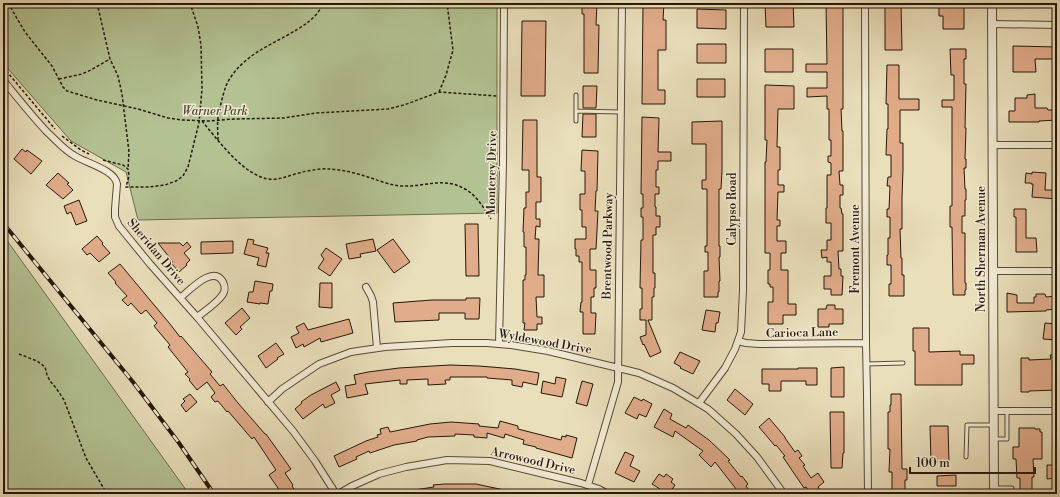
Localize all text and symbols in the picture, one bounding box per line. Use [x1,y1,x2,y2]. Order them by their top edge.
park label: Warner Park [182,104,248,119]
street label: Monterey Drive [484,131,500,215]
street label: Calypso Road [725,172,740,246]
street label: North Sherman Avenue [974,186,989,312]
street label: Brentwood Parkway [600,192,616,301]
street label: Fremont Avenue [848,204,863,294]
street label: Sheridan Drive [124,216,188,288]
street label: Carioca Lane [766,325,838,341]
street label: Wyldewood Drive [496,326,593,358]
street label: Arrowood Drive [488,444,577,478]
scale bar [910,449,1035,475]
text: 100 m [916,456,950,471]

